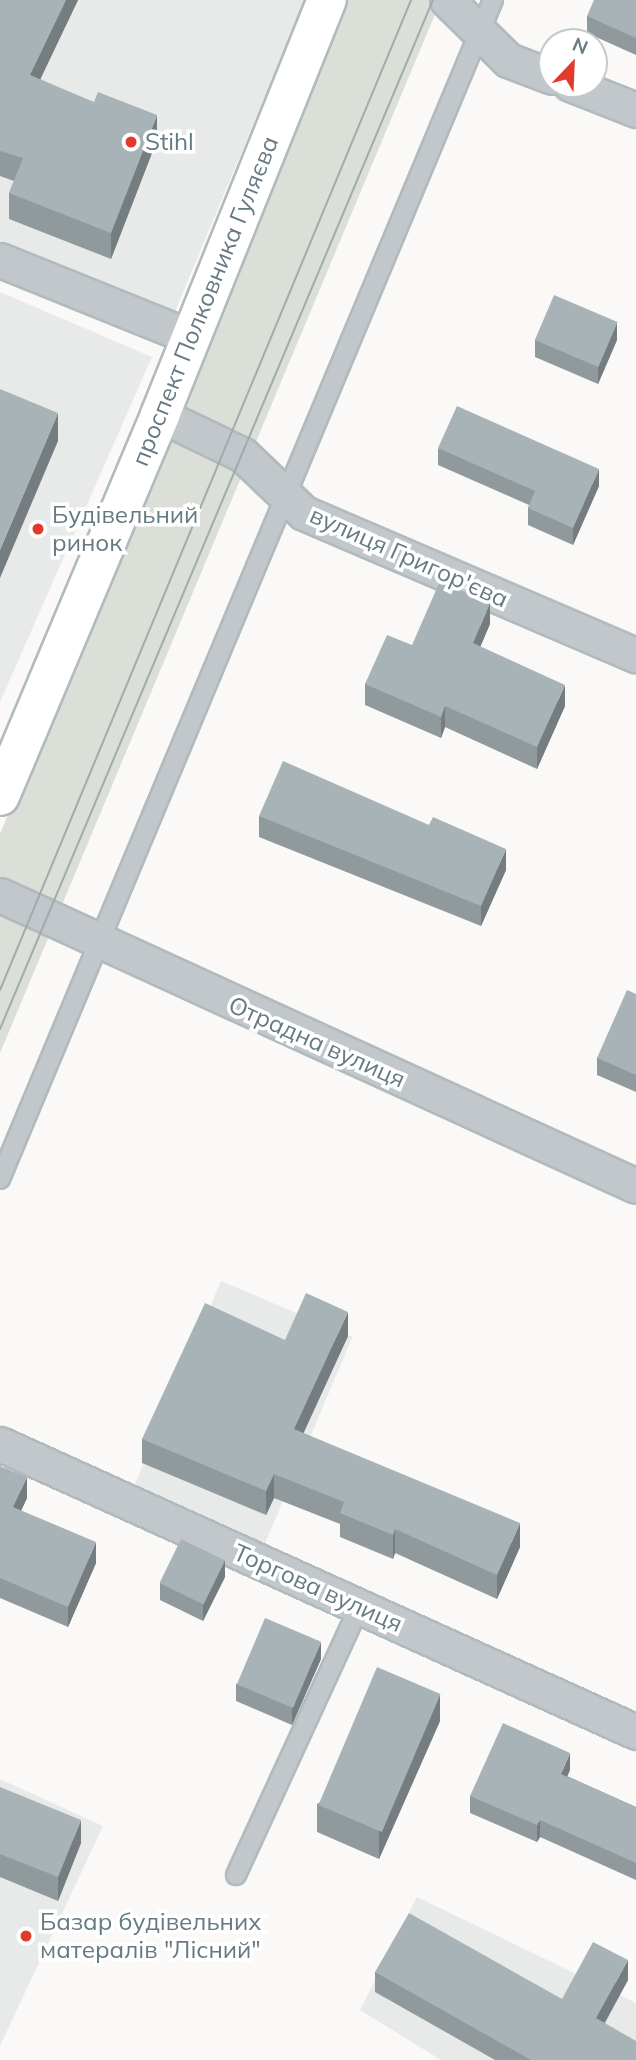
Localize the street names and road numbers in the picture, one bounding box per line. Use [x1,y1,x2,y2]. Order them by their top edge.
street label: проспект Полковника Гуляєва [126,132,284,470]
street label: вулиця Григор'єва [306,500,512,614]
street label: Отрадна вулиця [224,990,410,1094]
street label: Торгова вулиця [229,1538,407,1638]

